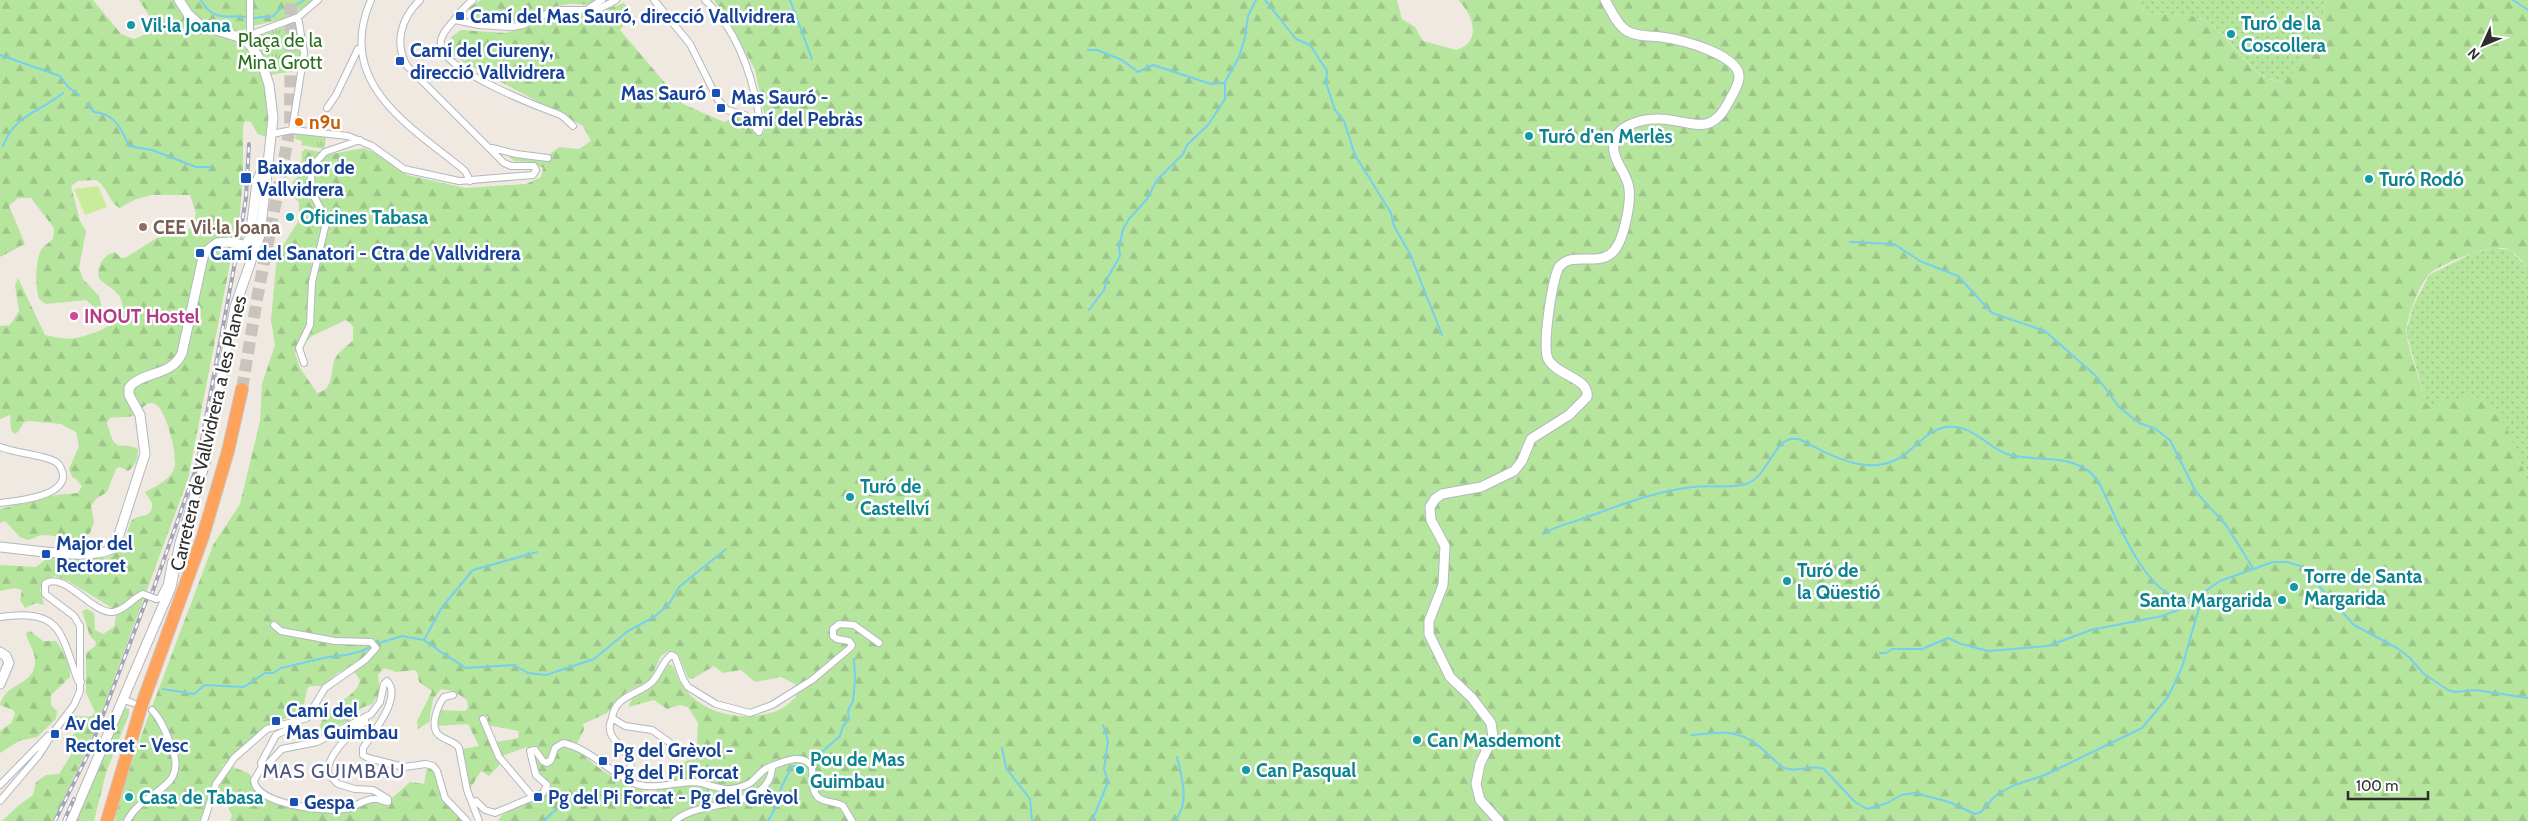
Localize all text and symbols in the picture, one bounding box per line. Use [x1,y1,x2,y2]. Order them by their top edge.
place label: Camí del Mas Sauró, direcció Vallvidrera [470,5,796,28]
marker: Camí del Mas Sauró, direcció Vallvidrera [454,10,466,22]
place label: Turó de la Coscollera [2241,12,2326,57]
place label: Vil·la Joana [141,14,231,37]
marker: Vil·la Joana [125,19,137,31]
north arrow [2458,20,2508,70]
marker: Turó de la Coscollera [2225,28,2237,40]
park label: Plaça de la Mina Grott [238,29,323,74]
place label: Camí del Ciureny, direcció Vallvidrera [410,39,565,84]
text: N [2464,44,2484,64]
marker: Camí del Ciureny, direcció Vallvidrera [394,55,406,67]
place label: Mas Sauró [621,82,706,105]
place label: Mas Sauró - Camí del Pebràs [731,86,863,131]
marker: Mas Sauró [710,87,722,99]
marker: Mas Sauró - Camí del Pebràs [715,102,727,114]
place label: n9u [309,111,341,134]
marker: n9u [293,116,305,128]
place label: Turó d'en Merlès [1539,125,1673,148]
marker: Turó d'en Merlès [1523,130,1535,142]
place label: Baixador de Vallvidrera [257,156,355,201]
place label: Turó Rodó [2379,168,2464,191]
marker: Baixador de Vallvidrera [239,171,253,185]
marker: Turó Rodó [2363,173,2375,185]
place label: Oficines Tabasa [300,206,429,229]
marker: Oficines Tabasa [284,211,296,223]
place label: CEE Vil·la Joana [153,216,281,239]
marker: CEE Vil·la Joana [137,221,149,233]
place label: Camí del Sanatori - Ctra de Vallvidrera [210,242,521,265]
marker: Camí del Sanatori - Ctra de Vallvidrera [194,247,206,259]
street label: Carretera de Vallvidrera a les Planes [166,293,251,573]
place label: INOUT Hostel [84,305,199,328]
marker: INOUT Hostel [68,310,80,322]
place label: Turó de Castellví [860,475,930,520]
marker: Turó de Castellví [844,491,856,503]
place label: Major del Rectoret [56,532,133,577]
marker: Major del Rectoret [40,548,52,560]
place label: Turó de la Qüestió [1797,559,1880,604]
place label: Torre de Santa Margarida [2304,565,2423,610]
marker: Turó de la Qüestió [1781,575,1793,587]
marker: Torre de Santa Margarida [2288,581,2300,593]
place label: Santa Margarida [2139,589,2273,612]
marker: Santa Margarida [2276,594,2288,606]
place label: Camí del Mas Guimbau [286,699,398,744]
place label: Av del Rectoret - Vesc [65,712,189,757]
marker: Camí del Mas Guimbau [270,715,282,727]
marker: Av del Rectoret - Vesc [49,728,61,740]
place label: Can Masdemont [1427,729,1561,752]
marker: Can Masdemont [1411,734,1423,746]
place label: Pg del Grèvol - Pg del Pi Forcat [613,739,739,784]
place label: Pou de Mas Guimbau [810,748,905,793]
marker: Pg del Grèvol - Pg del Pi Forcat [597,755,609,767]
district label: MAS GUIMBAU [262,759,406,783]
place label: Can Pasqual [1256,759,1356,782]
marker: Pou de Mas Guimbau [794,764,806,776]
marker: Can Pasqual [1240,764,1252,776]
scale bar [2348,768,2428,800]
text: 100 m [2356,777,2398,795]
place label: Casa de Tabasa [139,786,264,809]
place label: Pg del Pi Forcat - Pg del Grèvol [548,786,798,809]
marker: Casa de Tabasa [123,791,135,803]
place label: Gespa [304,791,355,814]
marker: Pg del Pi Forcat - Pg del Grèvol [532,791,544,803]
marker: Gespa [288,796,300,808]

